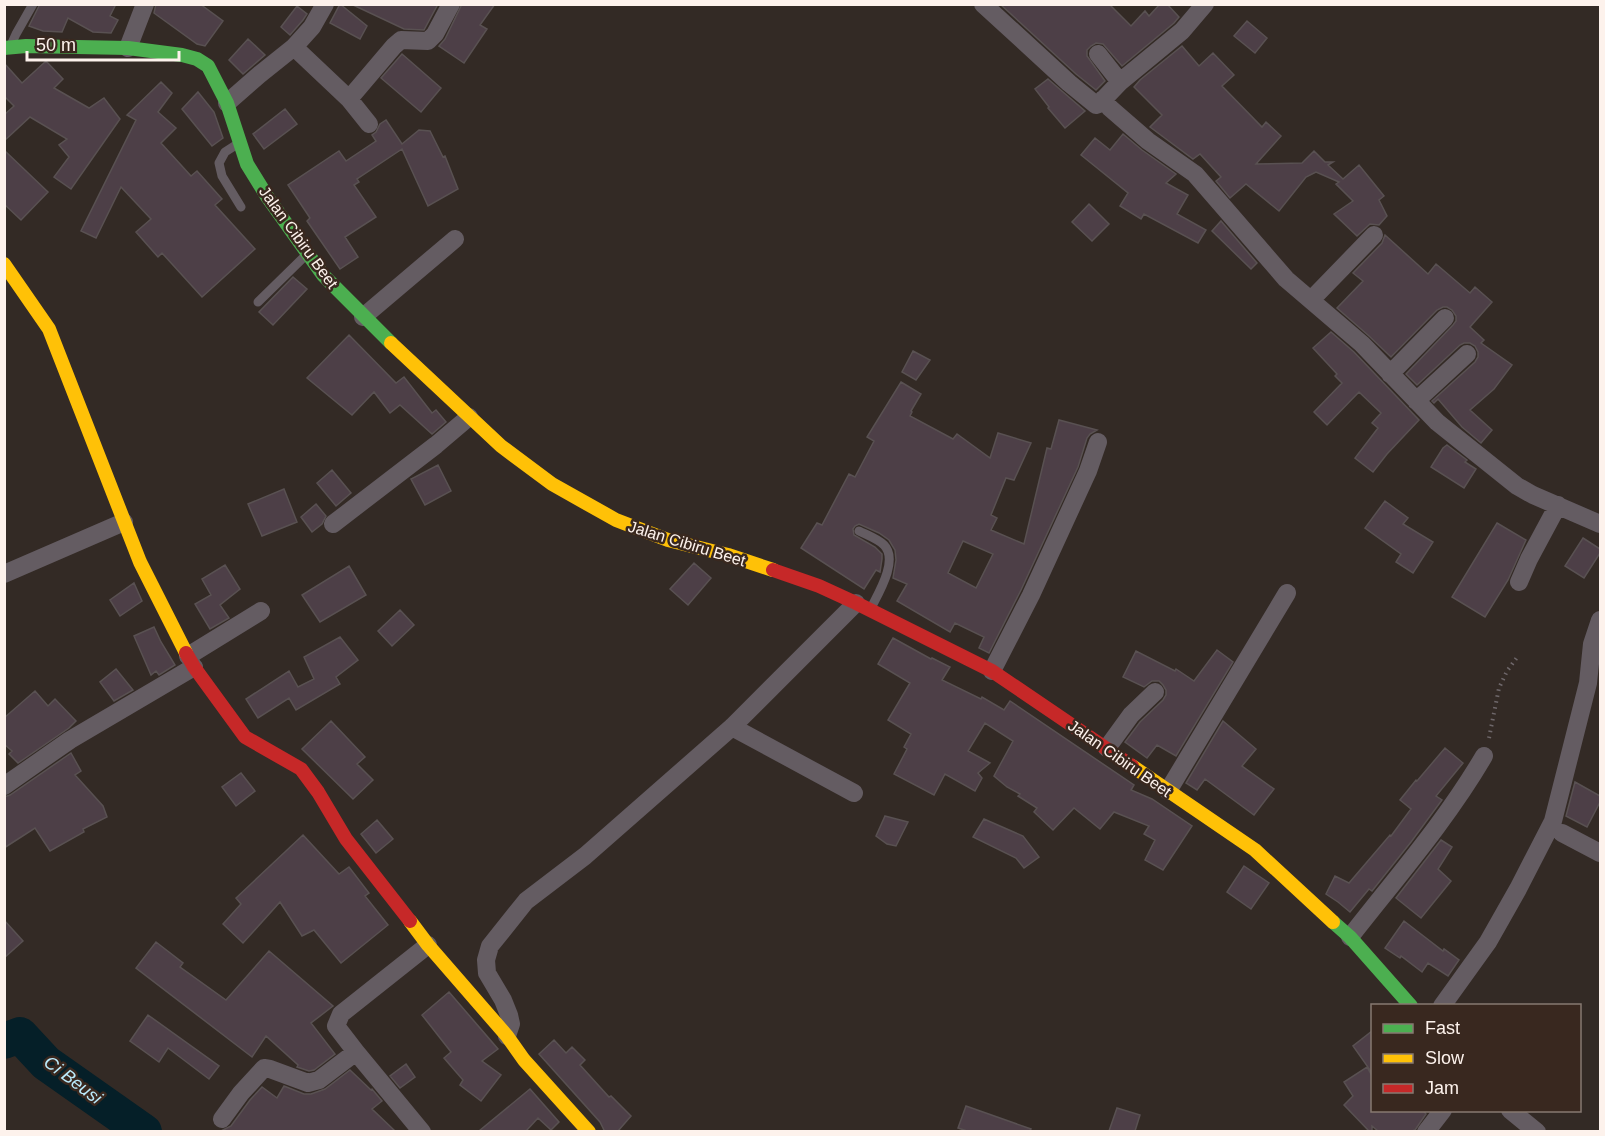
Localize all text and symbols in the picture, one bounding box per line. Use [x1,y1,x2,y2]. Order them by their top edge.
scale bar [27,24,178,62]
text: 50 m [36,35,76,55]
street label: Jalan Cibiru Beet [256,183,342,292]
street label: Jalan Cibiru Beet [626,518,748,570]
street label: Jalan Cibiru Beet [1065,717,1175,801]
legend [1371,1004,1581,1112]
text: Fast [1425,1018,1460,1038]
text: Slow [1425,1048,1465,1068]
water label: Ci Beusi [40,1052,107,1109]
text: Jam [1425,1078,1459,1098]

